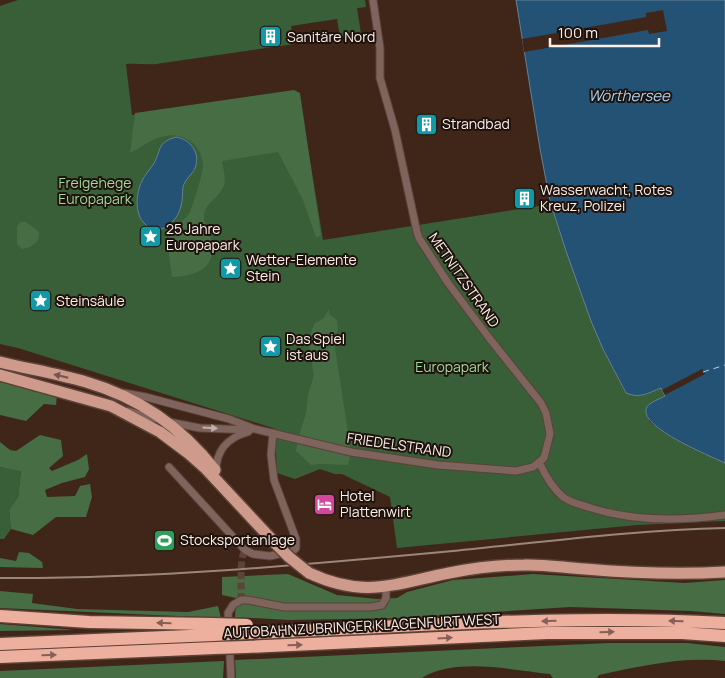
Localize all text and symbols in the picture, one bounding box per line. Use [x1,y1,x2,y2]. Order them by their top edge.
scale bar [550,15,659,47]
text: 100 m [558,22,598,43]
building icon: Sanitäre Nord [259,25,283,49]
place label: Sanitäre Nord [287,27,375,46]
water label: Wörthersee [588,85,671,106]
building icon: Strandbad [414,112,438,136]
place label: Strandbad [442,114,510,133]
park label: Freigehege Europapark [58,173,133,208]
place label: Wasserwacht, Rotes Kreuz, Polizei [540,180,672,215]
building icon: Wasserwacht, Rotes Kreuz, Polizei [512,186,536,210]
place label: 25 Jahre Europapark [166,219,241,254]
place icon: 25 Jahre Europapark [138,225,162,249]
street label: METNITZSTRAND [425,229,504,331]
place label: Wetter-Elemente Stein [246,250,357,285]
place icon: Wetter-Elemente Stein [218,256,242,280]
place icon: Steinsäule [28,289,52,313]
place label: Steinsäule [56,291,125,310]
place label: Das Spiel ist aus [286,329,345,364]
place icon: Das Spiel ist aus [258,335,282,359]
park label: Europapark [415,357,490,376]
one-way arrow [54,372,69,380]
one-way arrow [202,425,218,433]
street label: FRIEDELSTRAND [346,428,453,461]
place label: Hotel Plattenwirt [340,486,411,521]
hotel icon: Hotel Plattenwirt [312,492,336,516]
sports icon: Stocksportanlage [152,528,176,552]
place label: Stocksportanlage [180,530,295,549]
street label: AUTOBAHNZUBRINGER KLAGENFURT WEST [223,609,502,642]
one-way arrow [668,616,684,624]
one-way arrow [541,617,557,625]
one-way arrow [155,619,171,627]
one-way arrow [599,628,615,636]
one-way arrow [437,634,453,642]
one-way arrow [287,640,303,648]
one-way arrow [41,651,57,659]

